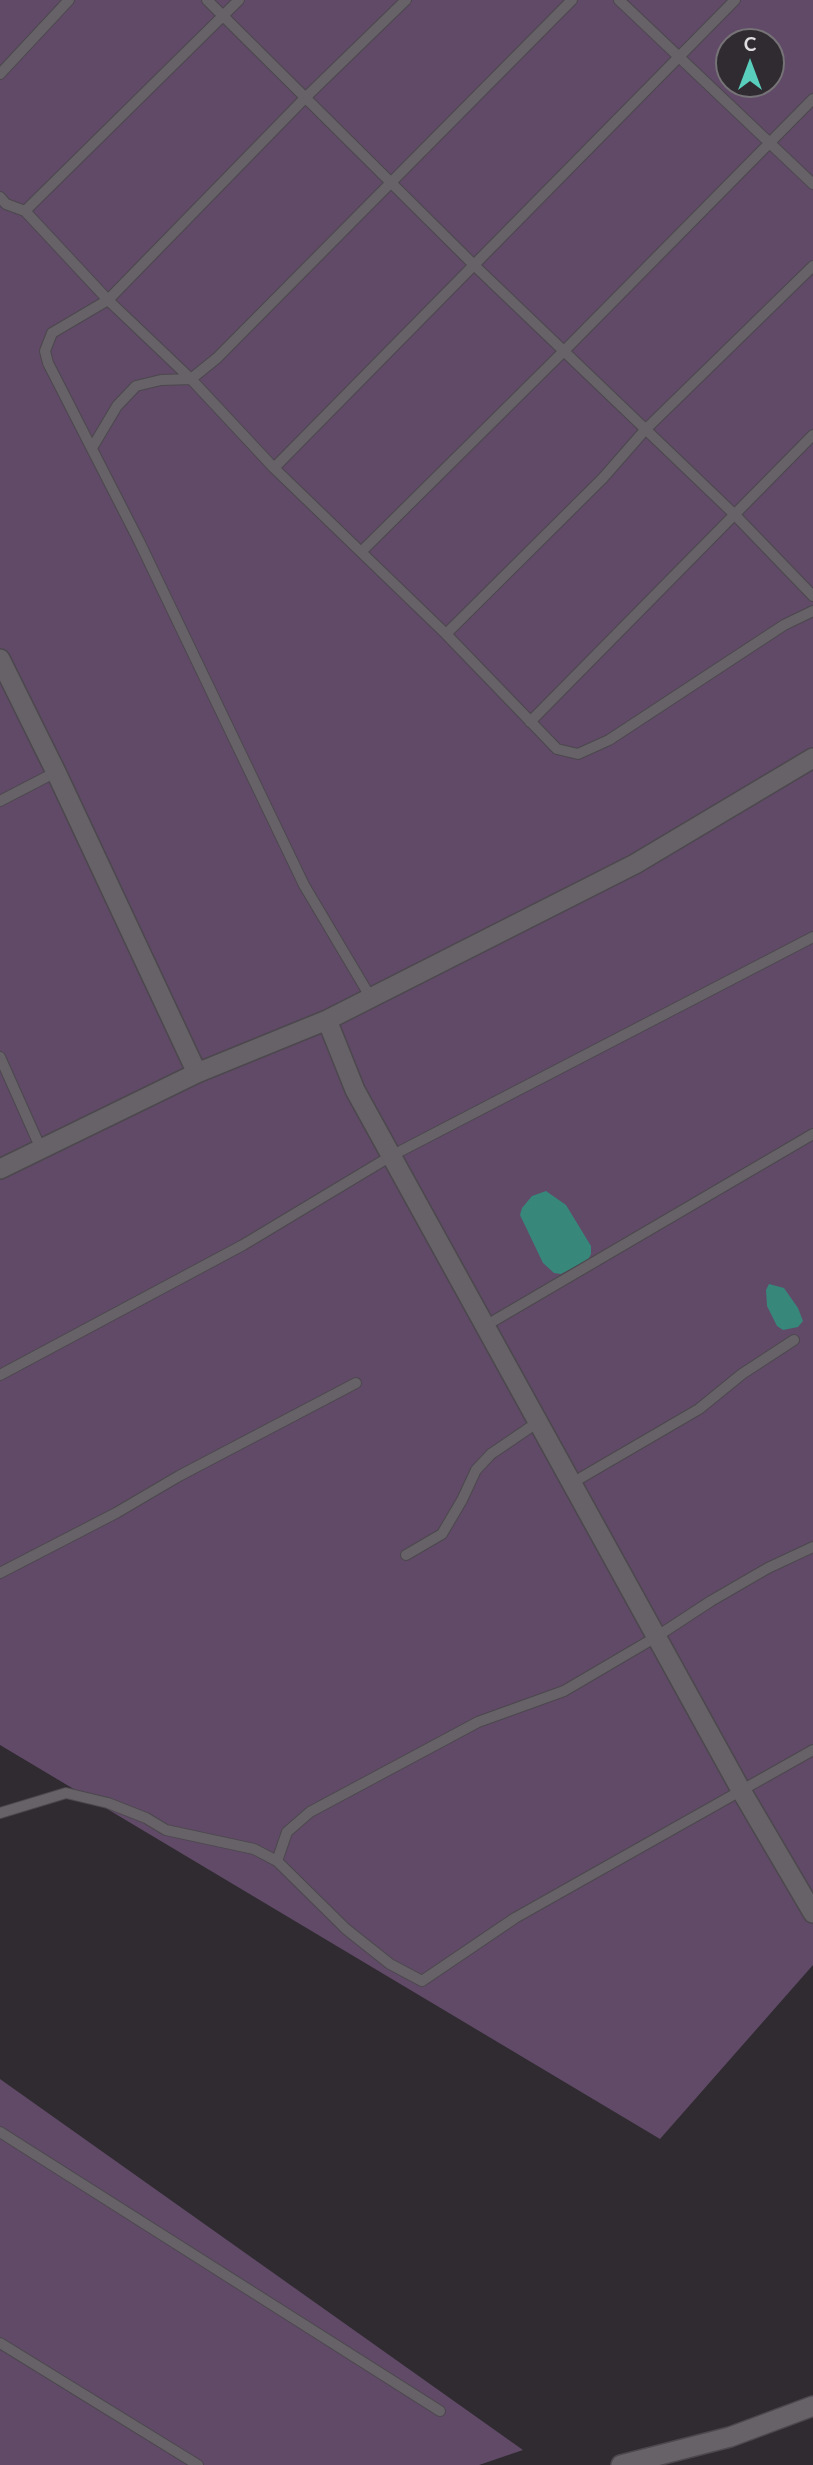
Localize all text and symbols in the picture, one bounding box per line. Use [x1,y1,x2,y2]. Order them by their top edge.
north arrow [715,28,785,98]
text: С [744,32,756,55]

